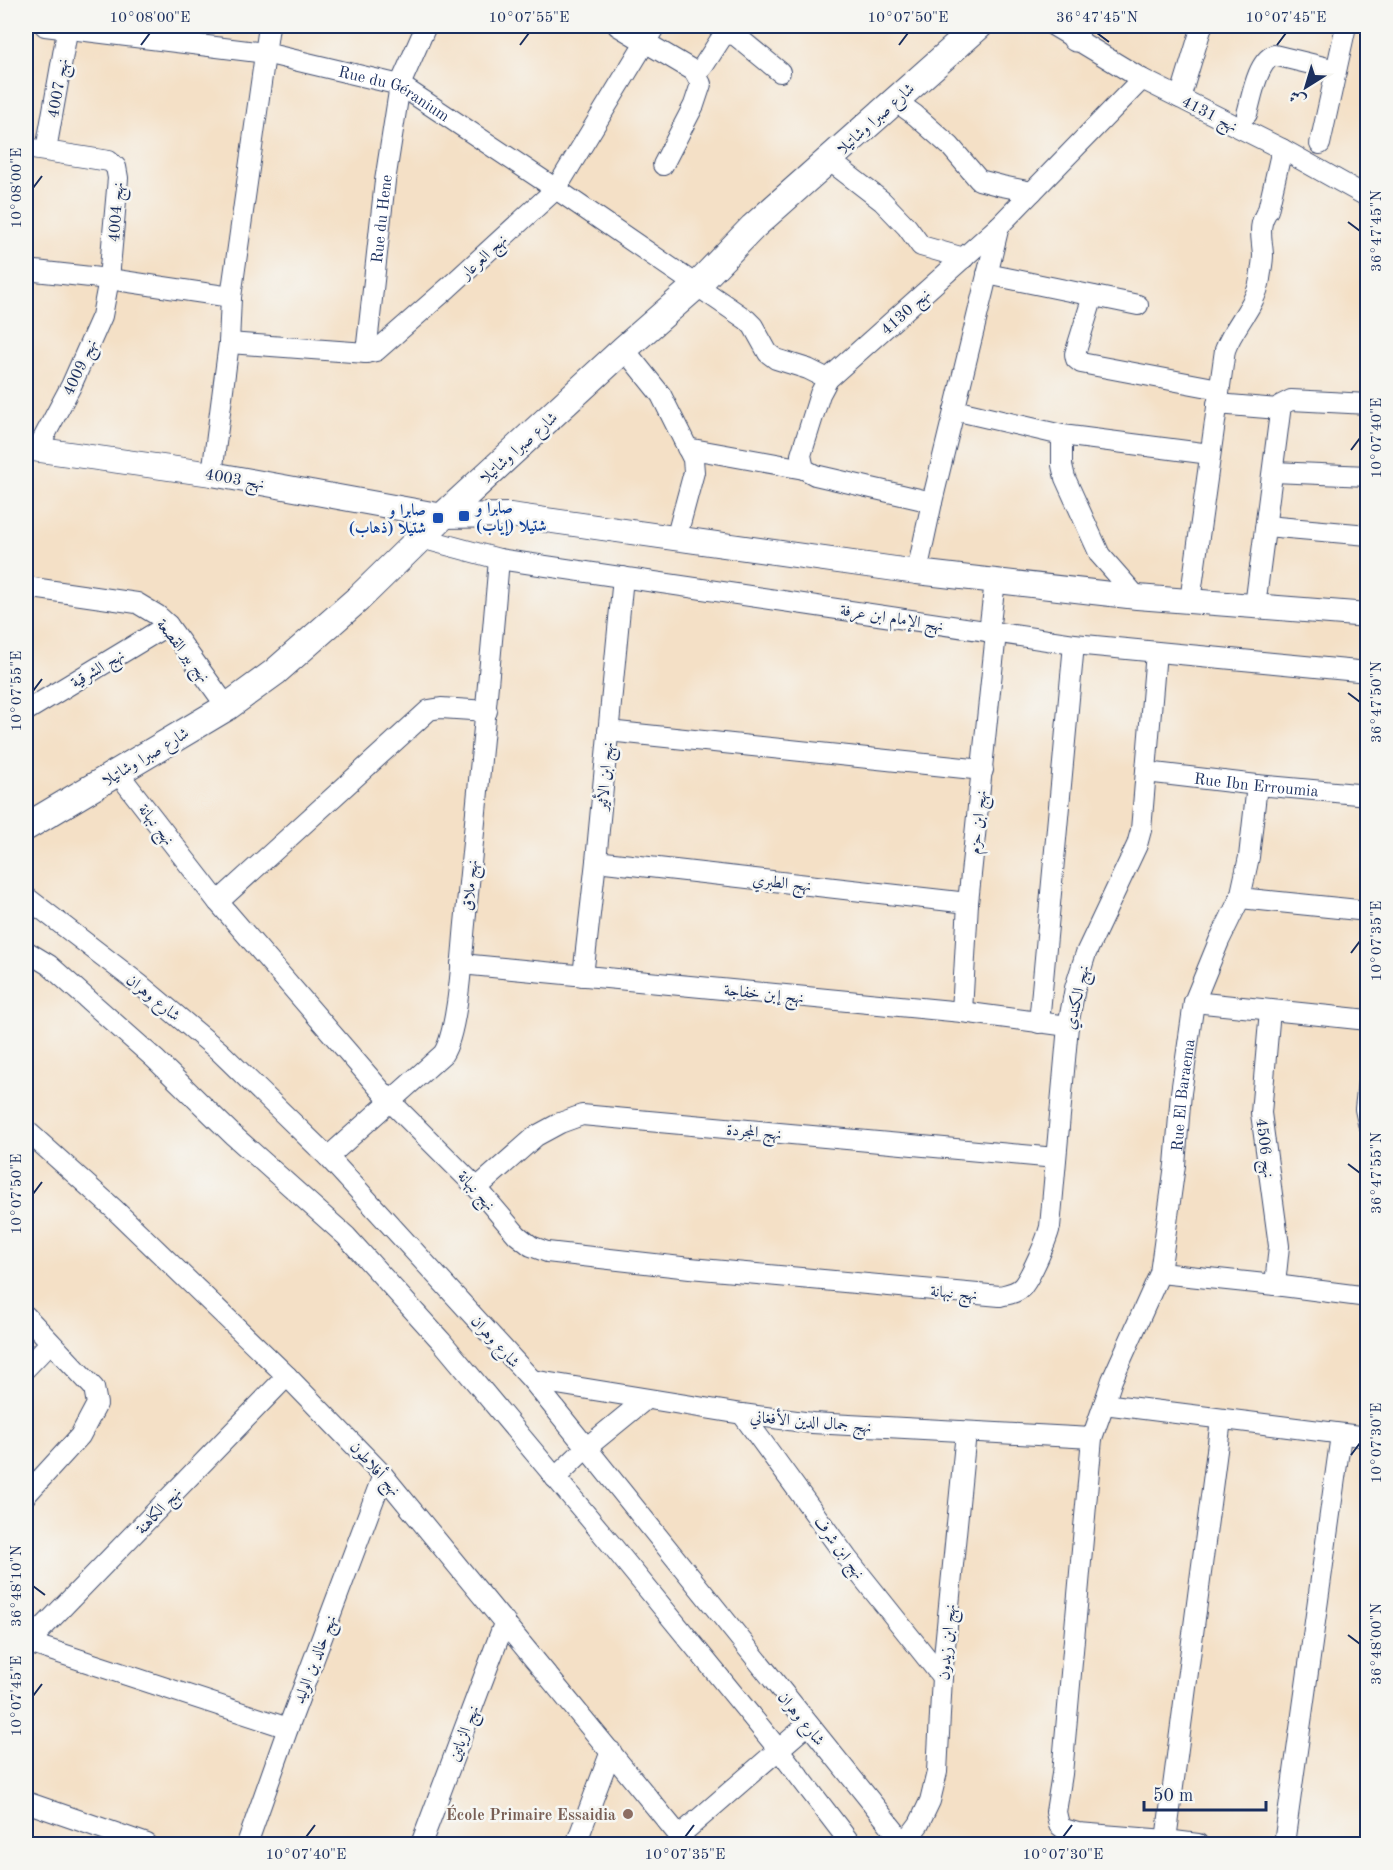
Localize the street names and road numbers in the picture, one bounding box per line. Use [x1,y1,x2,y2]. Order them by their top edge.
street label: نهج 4007 [46,57,77,120]
street label: Rue du Géranium [337,65,452,126]
street label: شارع صبرا وشاتيلا [835,81,921,161]
street label: نهج 4131 [1176,94,1240,140]
street label: Rue du Hene [370,174,396,264]
street label: نهج 4004 [107,181,132,243]
street label: نهج العرعار [457,232,514,288]
street label: نهج 4130 [879,286,937,342]
street label: نهج 4009 [61,337,105,401]
street label: شارع صبرا وشاتيلا [478,410,564,490]
street label: نهج 4003 [203,467,266,498]
street label: نهج الإمام ابن عرفة [838,603,945,640]
street label: نهج بير القصعة [149,617,212,689]
street label: نهج الشرقية [69,648,130,696]
street label: شارع صبرا وشاتيلا [100,726,194,793]
street label: نهج ابن الأثير [590,741,622,814]
street label: Rue Ibn Erroumia [1193,772,1319,801]
street label: نهج ابن حزم [968,789,995,856]
street label: نهج نبهانة [131,802,176,852]
street label: نهج ملاق [460,859,487,912]
street label: نهج الطبري [751,873,812,900]
street label: نهج الكندي [1061,963,1098,1032]
street label: شارع وهران [120,972,183,1028]
street label: نهج إبن خفاجة [722,983,805,1012]
street label: Rue El Baraema [1170,1038,1199,1152]
street label: نهج 4506 [1247,1117,1276,1180]
street label: نهج المجردة [725,1122,782,1148]
street label: نهج نبهانة [450,1169,497,1218]
street label: نهج نبهانة [929,1284,978,1309]
street label: شارع وهران [464,1313,522,1374]
street label: نهج جمال الدين الأفغاني [749,1405,873,1441]
street label: نهج أفلاطون [343,1436,406,1503]
street label: نهج الكاهنة [132,1483,189,1541]
street label: نهج ابن شرف [806,1514,867,1585]
street label: نهج ابن زيدون [937,1603,964,1682]
street label: نهج خالد بن الوليد [292,1613,345,1708]
street label: شارع وهران [771,1689,827,1752]
street label: نهج الزياتين [446,1703,488,1766]

